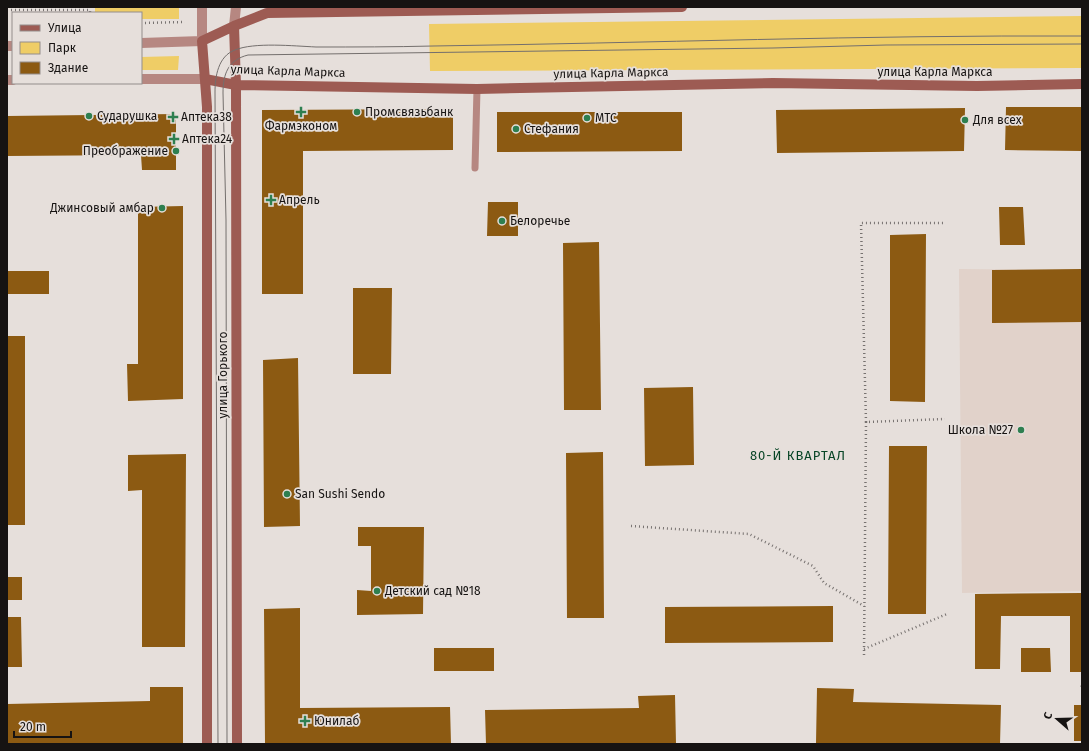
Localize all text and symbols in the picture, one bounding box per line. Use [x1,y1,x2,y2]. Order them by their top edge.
legend [12,12,142,84]
text: Улица [48,21,82,35]
text: Парк [48,41,77,55]
text: Здание [48,61,88,75]
street label: улица Карла Маркса [230,62,346,80]
street label: улица Карла Маркса [553,65,669,81]
street label: улица Карла Маркса [877,65,993,79]
place label: Промсвязьбанк [365,105,454,119]
marker: Фармэконом [296,107,306,117]
marker: Промсвязьбанк [352,107,362,117]
place label: Сударушка [97,109,157,123]
place label: Аптека38 [181,110,232,124]
marker: Сударушка [84,111,94,121]
place label: МТС [595,111,617,125]
marker: Аптека38 [168,112,178,122]
marker: МТС [582,113,592,123]
place label: Для всех [972,113,1022,127]
marker: Для всех [960,115,970,125]
place label: Фармэконом [265,119,337,133]
place label: Стефания [524,122,579,136]
marker: Стефания [511,124,521,134]
place label: Аптека24 [182,132,233,146]
marker: Аптека24 [169,134,179,144]
place label: Преображение [83,144,168,158]
marker: Преображение [171,146,181,156]
place label: Апрель [279,193,320,207]
marker: Апрель [266,195,276,205]
place label: Джинсовый амбар [49,201,154,215]
marker: Джинсовый амбар [157,203,167,213]
place label: Белоречье [510,214,570,228]
marker: Белоречье [497,216,507,226]
street label: улица Горького [216,332,230,418]
place label: Школа №27 [948,423,1013,437]
marker: Школа №27 [1016,425,1026,435]
district label: 80-Й КВАРТАЛ [750,448,846,463]
place label: San Sushi Sendo [295,487,385,501]
marker: San Sushi Sendo [282,489,292,499]
place label: Детский сад №18 [384,584,481,598]
marker: Детский сад №18 [372,586,382,596]
north arrow [1037,699,1077,739]
text: С [1041,710,1055,721]
scale bar [14,713,71,739]
place label: Юнилаб [314,714,360,728]
marker: Юнилаб [299,715,311,727]
text: 20 m [20,720,46,734]

